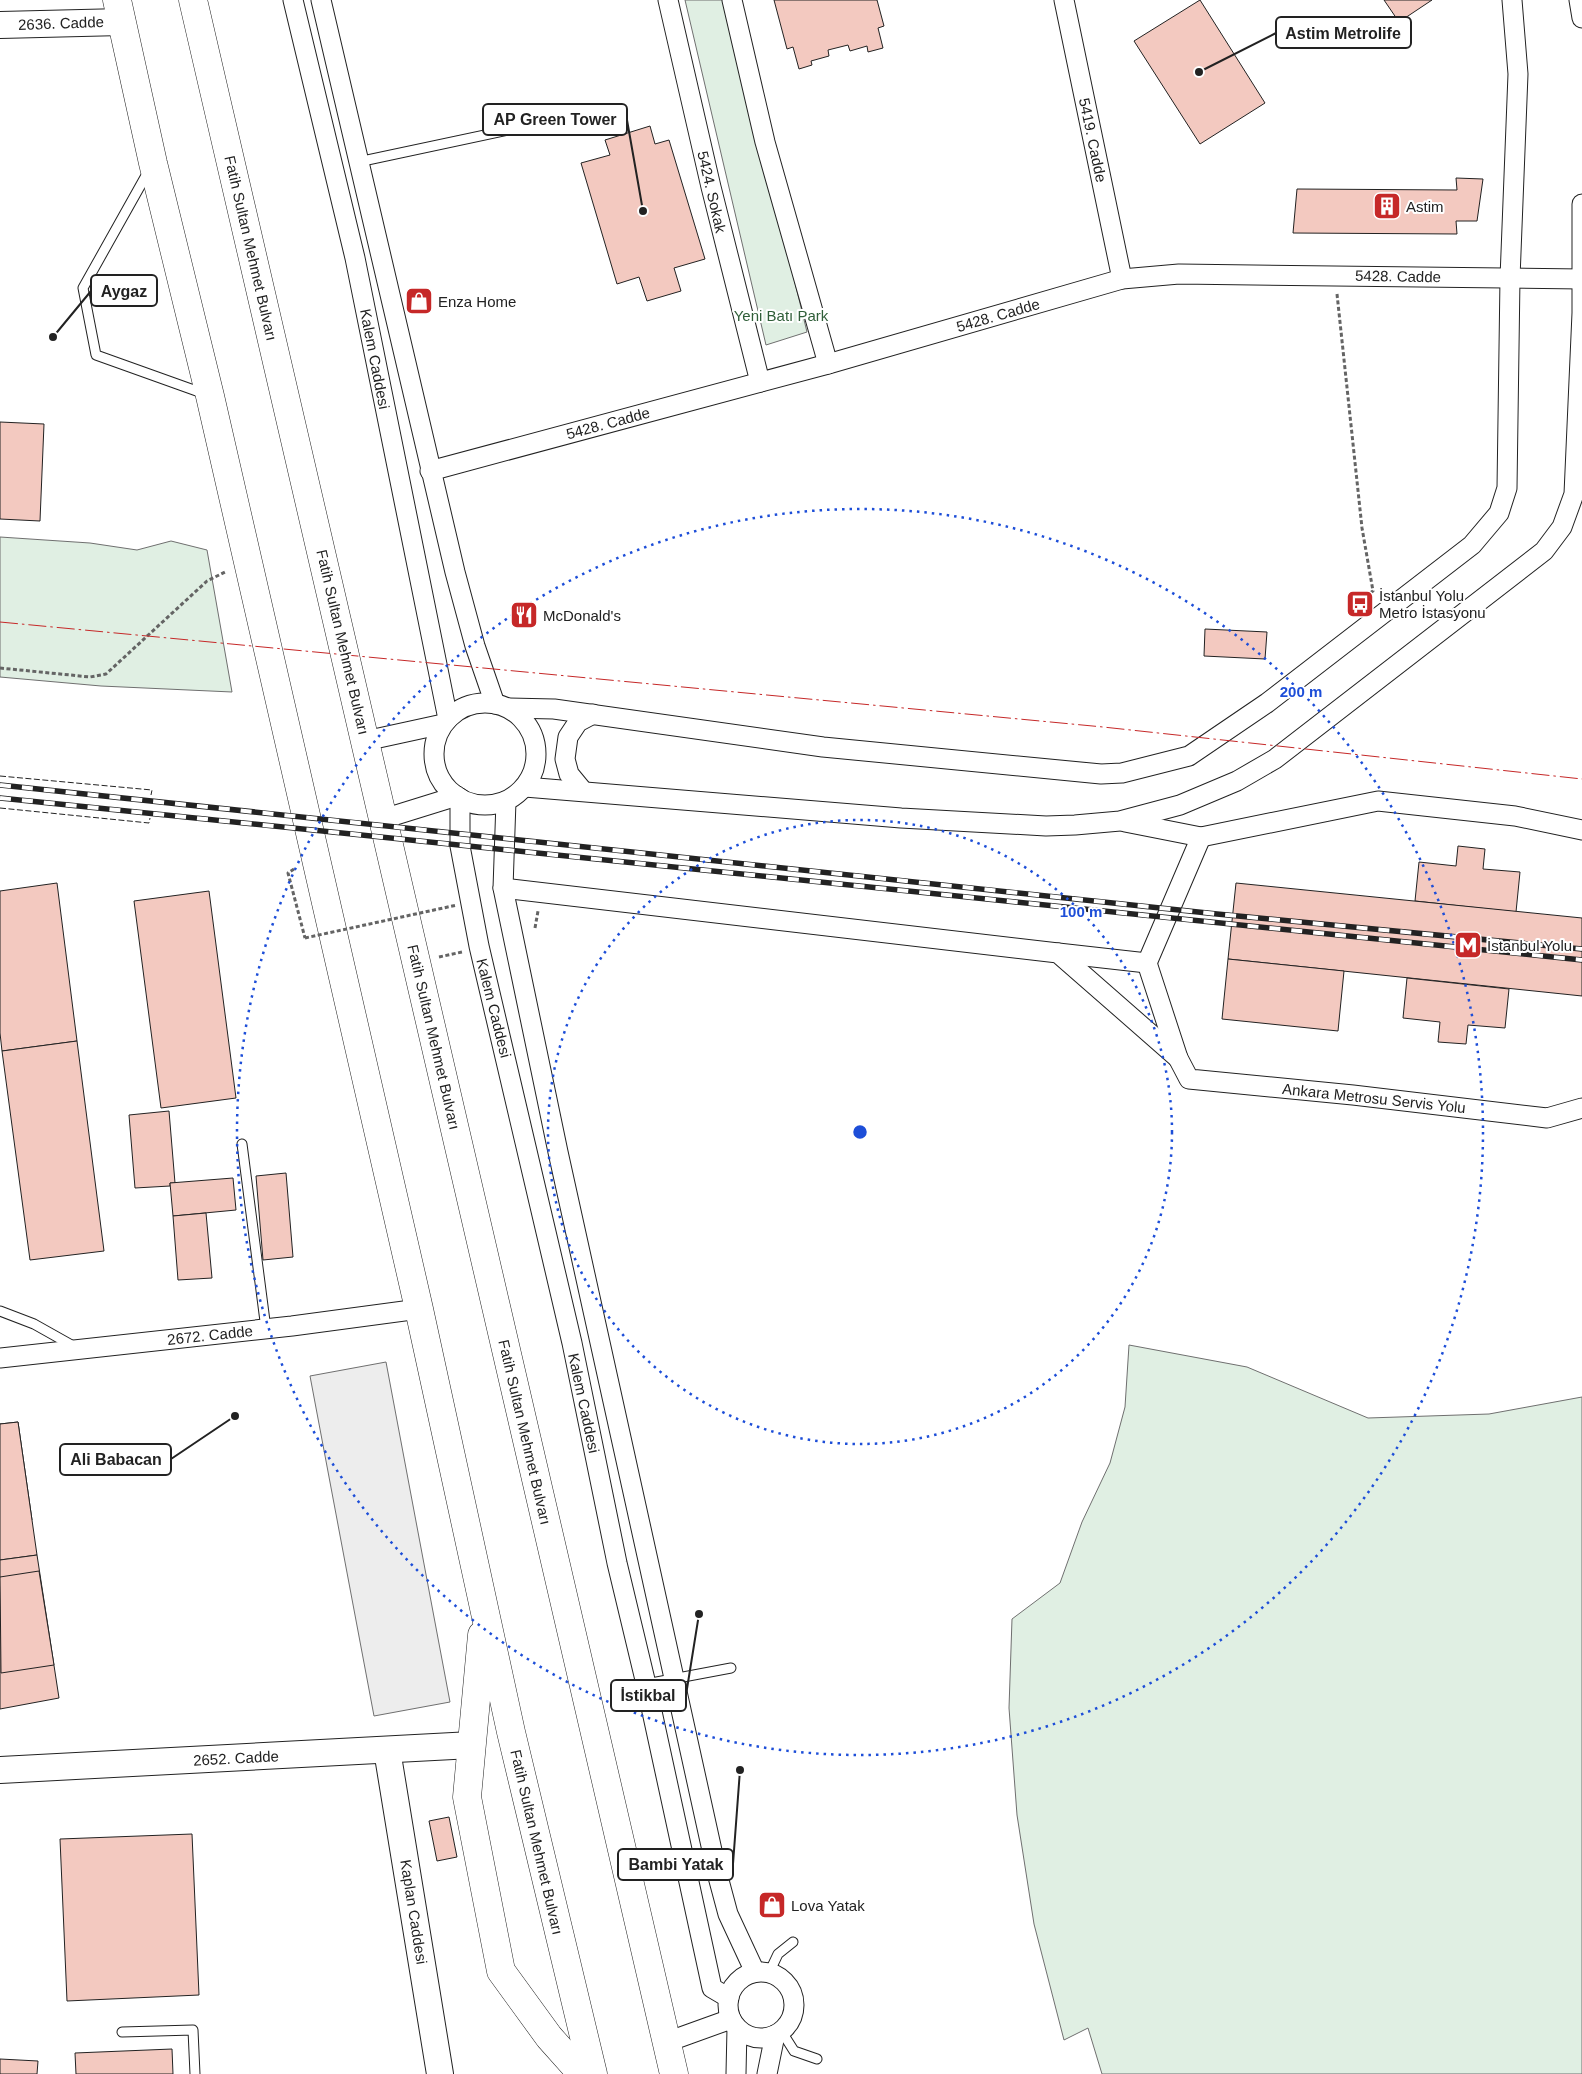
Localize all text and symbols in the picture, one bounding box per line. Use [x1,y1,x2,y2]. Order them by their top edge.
street label: 2636. Cadde [18,13,104,33]
callout: Astim Metrolife [1276,17,1411,48]
text: Astim Metrolife [1285,25,1401,42]
street label: 5419. Cadde [1076,96,1110,184]
callout: AP Green Tower [483,104,627,135]
text: AP Green Tower [494,111,617,128]
street label: 5424. Sokak [694,149,730,235]
street label: Fatih Sultan Mehmet Bulvarı [221,154,281,342]
building icon: Astim [1372,191,1402,221]
place label: Astim [1406,198,1444,215]
street label: 5428. Cadde [1355,267,1441,285]
callout: Aygaz [91,275,157,306]
text: Aygaz [101,283,147,300]
shop icon: Enza Home [404,286,434,316]
place label: Enza Home [438,293,516,310]
street label: 5428. Cadde [954,295,1042,335]
street label: Kalem Caddesi [357,307,393,411]
park label: Yeni Batı Park [734,307,829,324]
street label: 5428. Cadde [564,404,652,442]
street label: Fatih Sultan Mehmet Bulvarı [313,548,373,736]
place label: İstanbul Yolu Metro İstasyonu [1379,587,1486,621]
bus stop icon: İstanbul Yolu Metro İstasyonu [1345,589,1375,619]
restaurant icon: McDonald's [509,600,539,630]
place label: McDonald's [543,607,621,624]
text: 200 m [1280,683,1322,700]
text: 100 m [1060,903,1102,920]
metro station icon: İstanbul Yolu [1453,930,1483,960]
place label: İstanbul Yolu [1487,937,1572,954]
street label: Fatih Sultan Mehmet Bulvarı [404,943,464,1131]
street label: Kalem Caddesi [473,957,515,1059]
street label: Ankara Metrosu Servis Yolu [1281,1080,1467,1116]
centre of rings [851,1123,869,1141]
street label: 2672. Cadde [166,1322,254,1348]
street label: Fatih Sultan Mehmet Bulvarı [495,1338,555,1526]
street label: Kalem Caddesi [565,1351,603,1455]
callout: Ali Babacan [60,1444,171,1475]
text: Ali Babacan [70,1451,162,1468]
callout: İstikbal [611,1680,686,1711]
text: İstikbal [620,1687,676,1704]
street label: 2652. Cadde [193,1747,279,1769]
street label: Fatih Sultan Mehmet Bulvarı [507,1748,567,1936]
callout: Bambi Yatak [618,1849,733,1880]
text: Bambi Yatak [629,1856,724,1873]
street label: Kaplan Caddesi [397,1858,431,1966]
shop icon: Lova Yatak [757,1890,787,1920]
place label: Lova Yatak [791,1897,865,1914]

